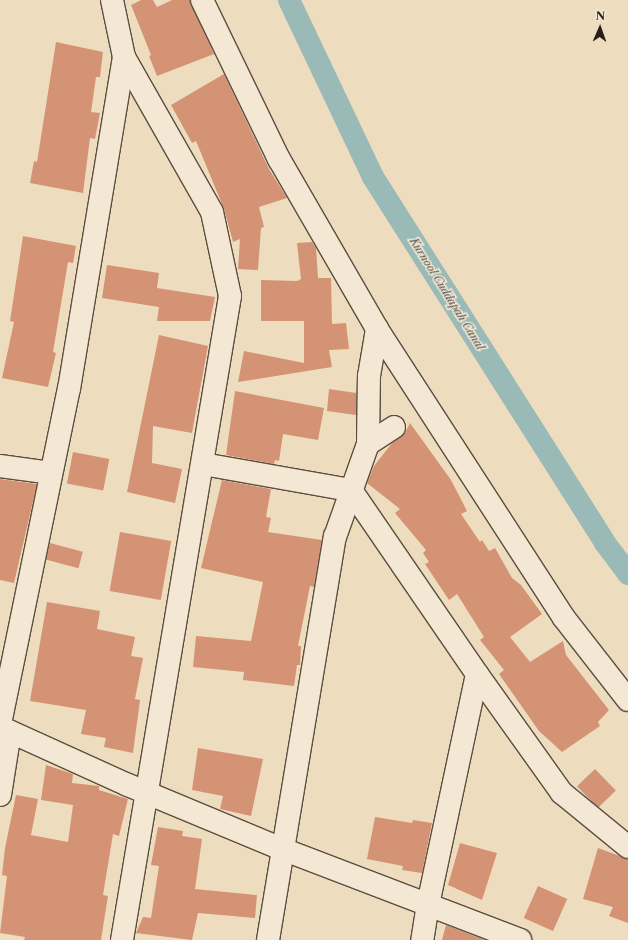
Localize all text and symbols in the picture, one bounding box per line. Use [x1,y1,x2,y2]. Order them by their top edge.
north arrow [580,8,620,48]
text: N [595,9,605,23]
water label: Kurnool Cuddapah Canal [407,235,487,353]

